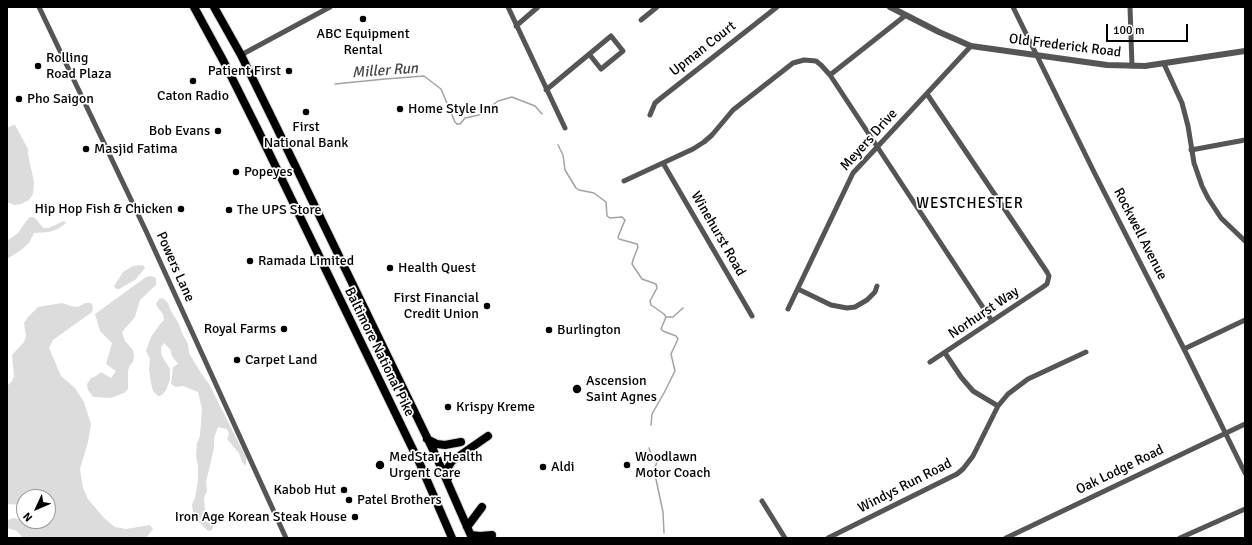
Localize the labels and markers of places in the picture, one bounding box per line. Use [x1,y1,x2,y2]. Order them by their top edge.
marker: ABC Equipment Rental [358,14,368,24]
place label: ABC Equipment Rental [316,26,410,58]
place label: Rolling Road Plaza [46,50,112,82]
marker: Rolling Road Plaza [33,61,43,71]
place label: Patient First [208,63,281,79]
marker: Patient First [284,66,294,76]
marker: Caton Radio [188,76,198,86]
place label: Caton Radio [157,88,229,104]
place label: Pho Saigon [27,91,94,107]
marker: Pho Saigon [14,94,24,104]
place label: Home Style Inn [408,101,499,117]
marker: Home Style Inn [395,104,405,114]
marker: First National Bank [301,107,311,117]
place label: First National Bank [264,119,348,152]
place label: Bob Evans [149,123,210,139]
marker: Bob Evans [213,126,223,136]
place label: Masjid Fatima [94,141,178,157]
marker: Masjid Fatima [81,144,91,154]
place label: Popeyes [244,164,293,180]
marker: Popeyes [231,167,241,177]
place label: Hip Hop Fish & Chicken [34,201,173,217]
place label: The UPS Store [237,202,321,218]
marker: Hip Hop Fish & Chicken [176,204,186,214]
marker: The UPS Store [224,205,234,215]
place label: Ramada Limited [258,253,354,269]
marker: Ramada Limited [245,256,255,266]
place label: Health Quest [398,260,476,276]
marker: Health Quest [385,263,395,273]
place label: First Financial Credit Union [393,290,479,322]
marker: First Financial Credit Union [482,301,492,311]
place label: Royal Farms [204,321,276,337]
place label: Burlington [557,322,621,338]
marker: Royal Farms [279,324,289,334]
marker: Burlington [544,325,554,335]
place label: Carpet Land [245,352,317,368]
marker: Carpet Land [232,355,242,365]
place label: Ascension Saint Agnes [586,373,657,406]
marker: Ascension Saint Agnes [571,383,583,395]
place label: Krispy Kreme [456,399,535,415]
marker: Krispy Kreme [443,402,453,412]
place label: MedStar Health Urgent Care [389,449,483,482]
place label: Woodlawn Motor Coach [635,449,711,482]
marker: MedStar Health Urgent Care [374,459,386,471]
place label: Aldi [551,459,575,475]
marker: Woodlawn Motor Coach [622,460,632,470]
marker: Aldi [538,462,548,472]
place label: Kabob Hut [273,482,336,498]
marker: Kabob Hut [339,485,349,495]
place label: Patel Brothers [357,492,442,508]
marker: Patel Brothers [344,495,354,505]
place label: Iron Age Korean Steak House [175,509,347,525]
marker: Iron Age Korean Steak House [350,512,360,522]

